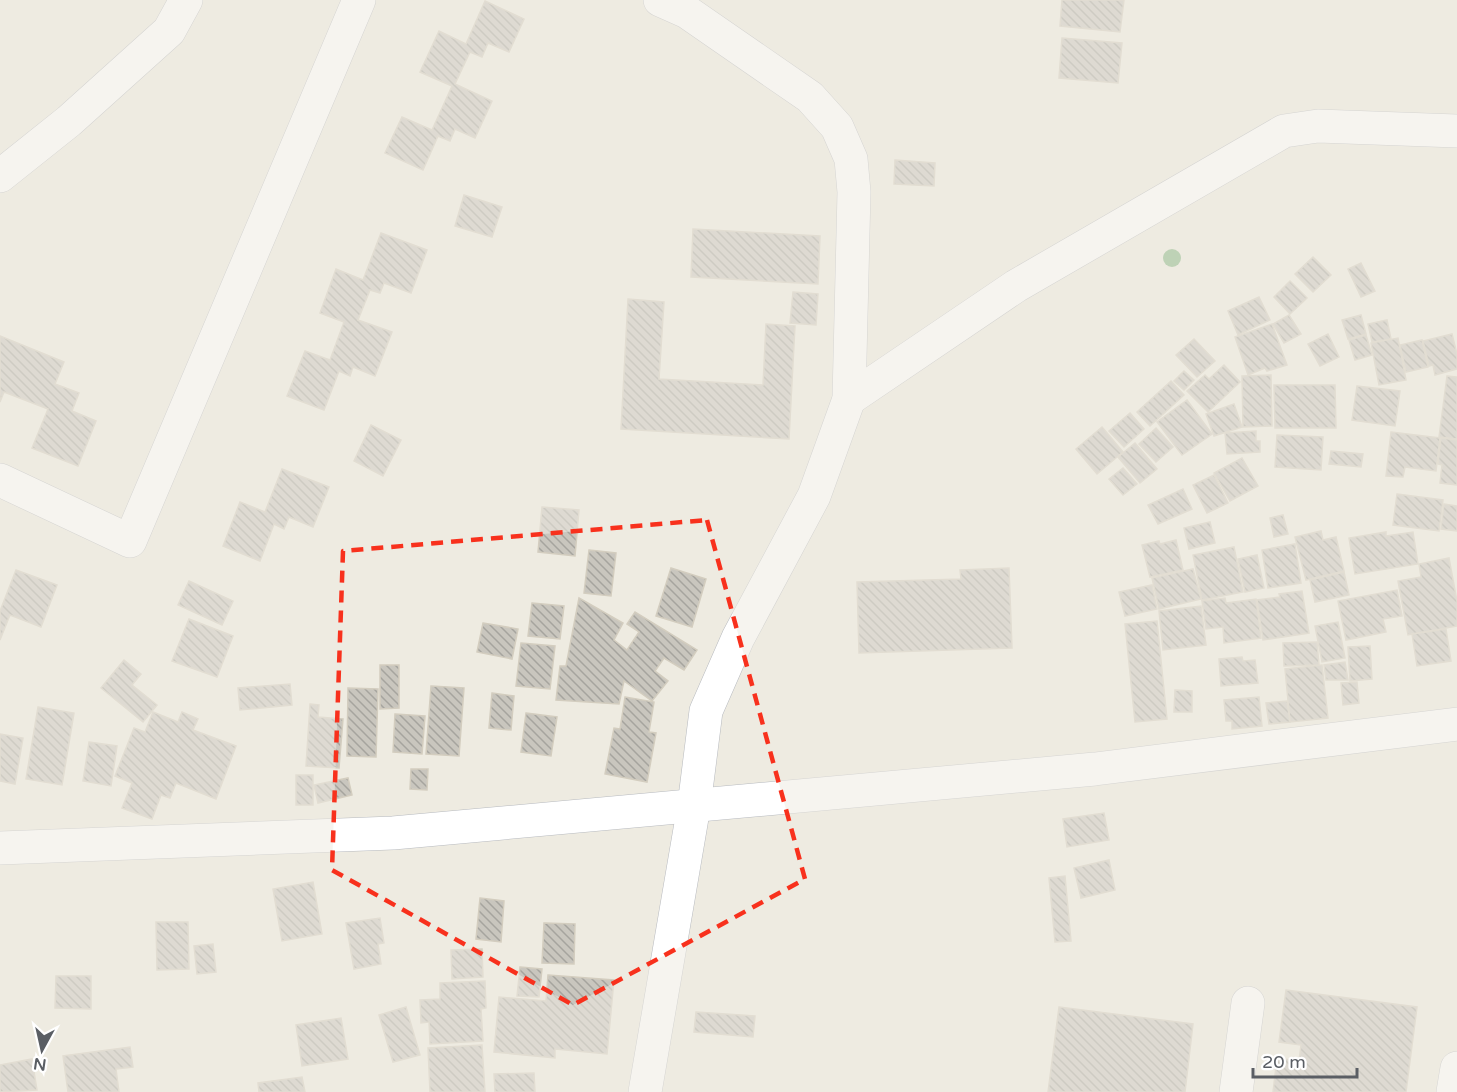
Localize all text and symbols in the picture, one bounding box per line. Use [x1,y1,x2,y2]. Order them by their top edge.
north arrow [12,1020,72,1080]
scale bar [1253,1041,1356,1079]
text: 20 m [1262,1051,1306,1073]
text: N [32,1053,48,1075]

